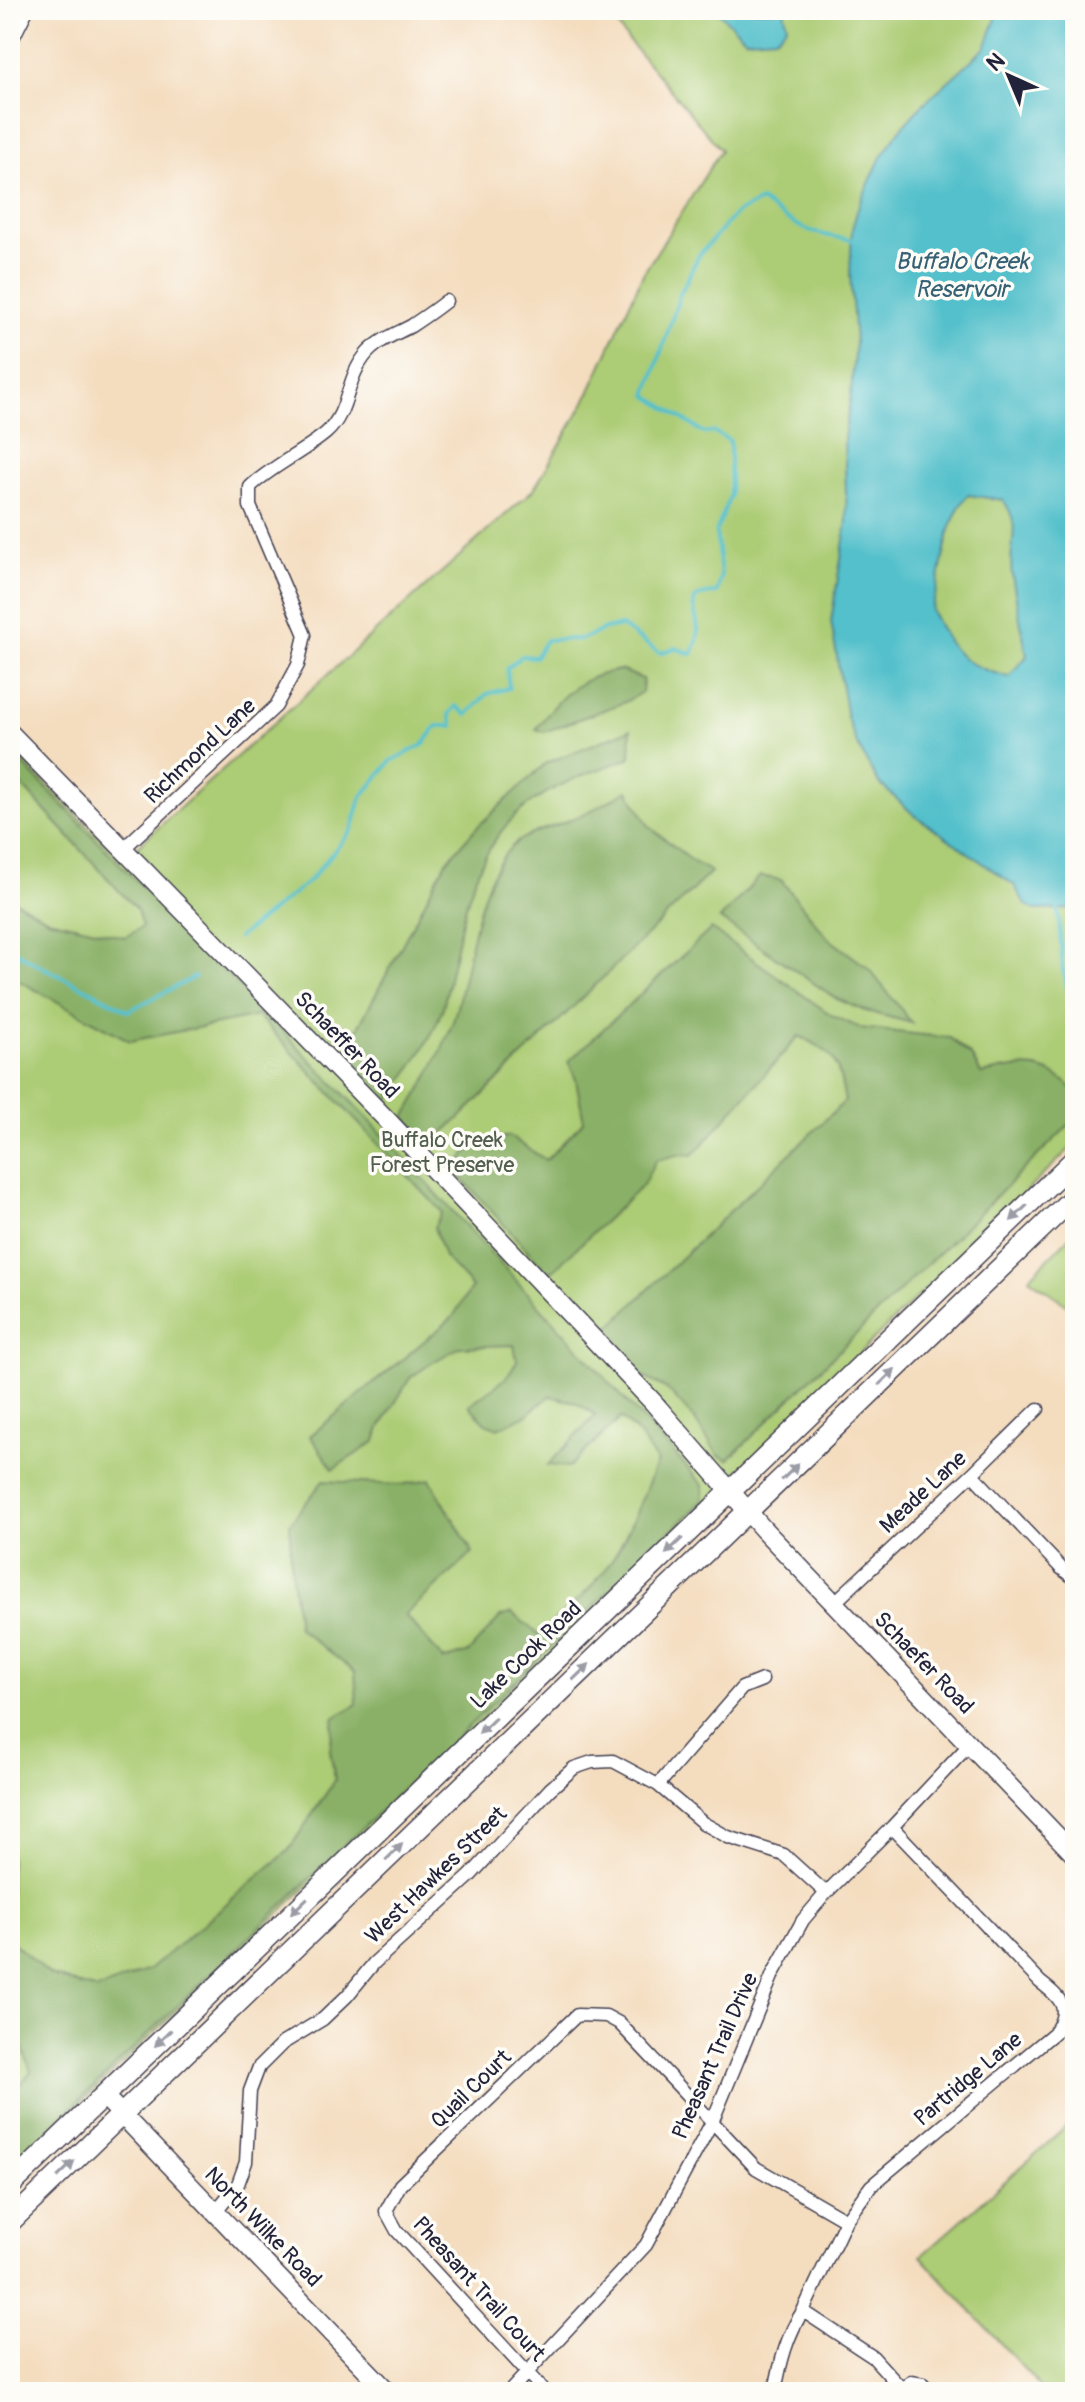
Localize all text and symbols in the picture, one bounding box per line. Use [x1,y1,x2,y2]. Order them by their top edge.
north arrow [969,36,1049,116]
text: N [981,47,1011,78]
water label: Buffalo Creek Reservoir [896,247,1030,304]
street label: Richmond Lane [138,692,262,810]
street label: Schaeffer Road [289,985,405,1105]
park label: Buffalo Creek Forest Preserve [370,1126,515,1179]
one-way arrow [1010,1204,1029,1222]
one-way arrow [877,1368,896,1387]
street label: Meade Lane [874,1445,972,1539]
one-way arrow [780,1463,799,1482]
one-way arrow [665,1536,684,1555]
street label: Lake Cook Road [464,1595,588,1715]
street label: Schaefer Road [868,1606,980,1720]
one-way arrow [572,1663,591,1681]
one-way arrow [477,1716,496,1734]
street label: West Hawkes Street [359,1800,513,1950]
one-way arrow [384,1844,403,1862]
one-way arrow [290,1896,309,1915]
street label: Pheasant Trail Drive [666,1968,764,2144]
street label: Partridge Lane [908,2026,1028,2132]
one-way arrow [154,2028,173,2047]
street label: Quail Court [425,2043,517,2134]
one-way arrow [56,2160,75,2178]
street label: North Wilke Road [198,2161,328,2293]
street label: Pheasant Trail Court [407,2211,552,2367]

